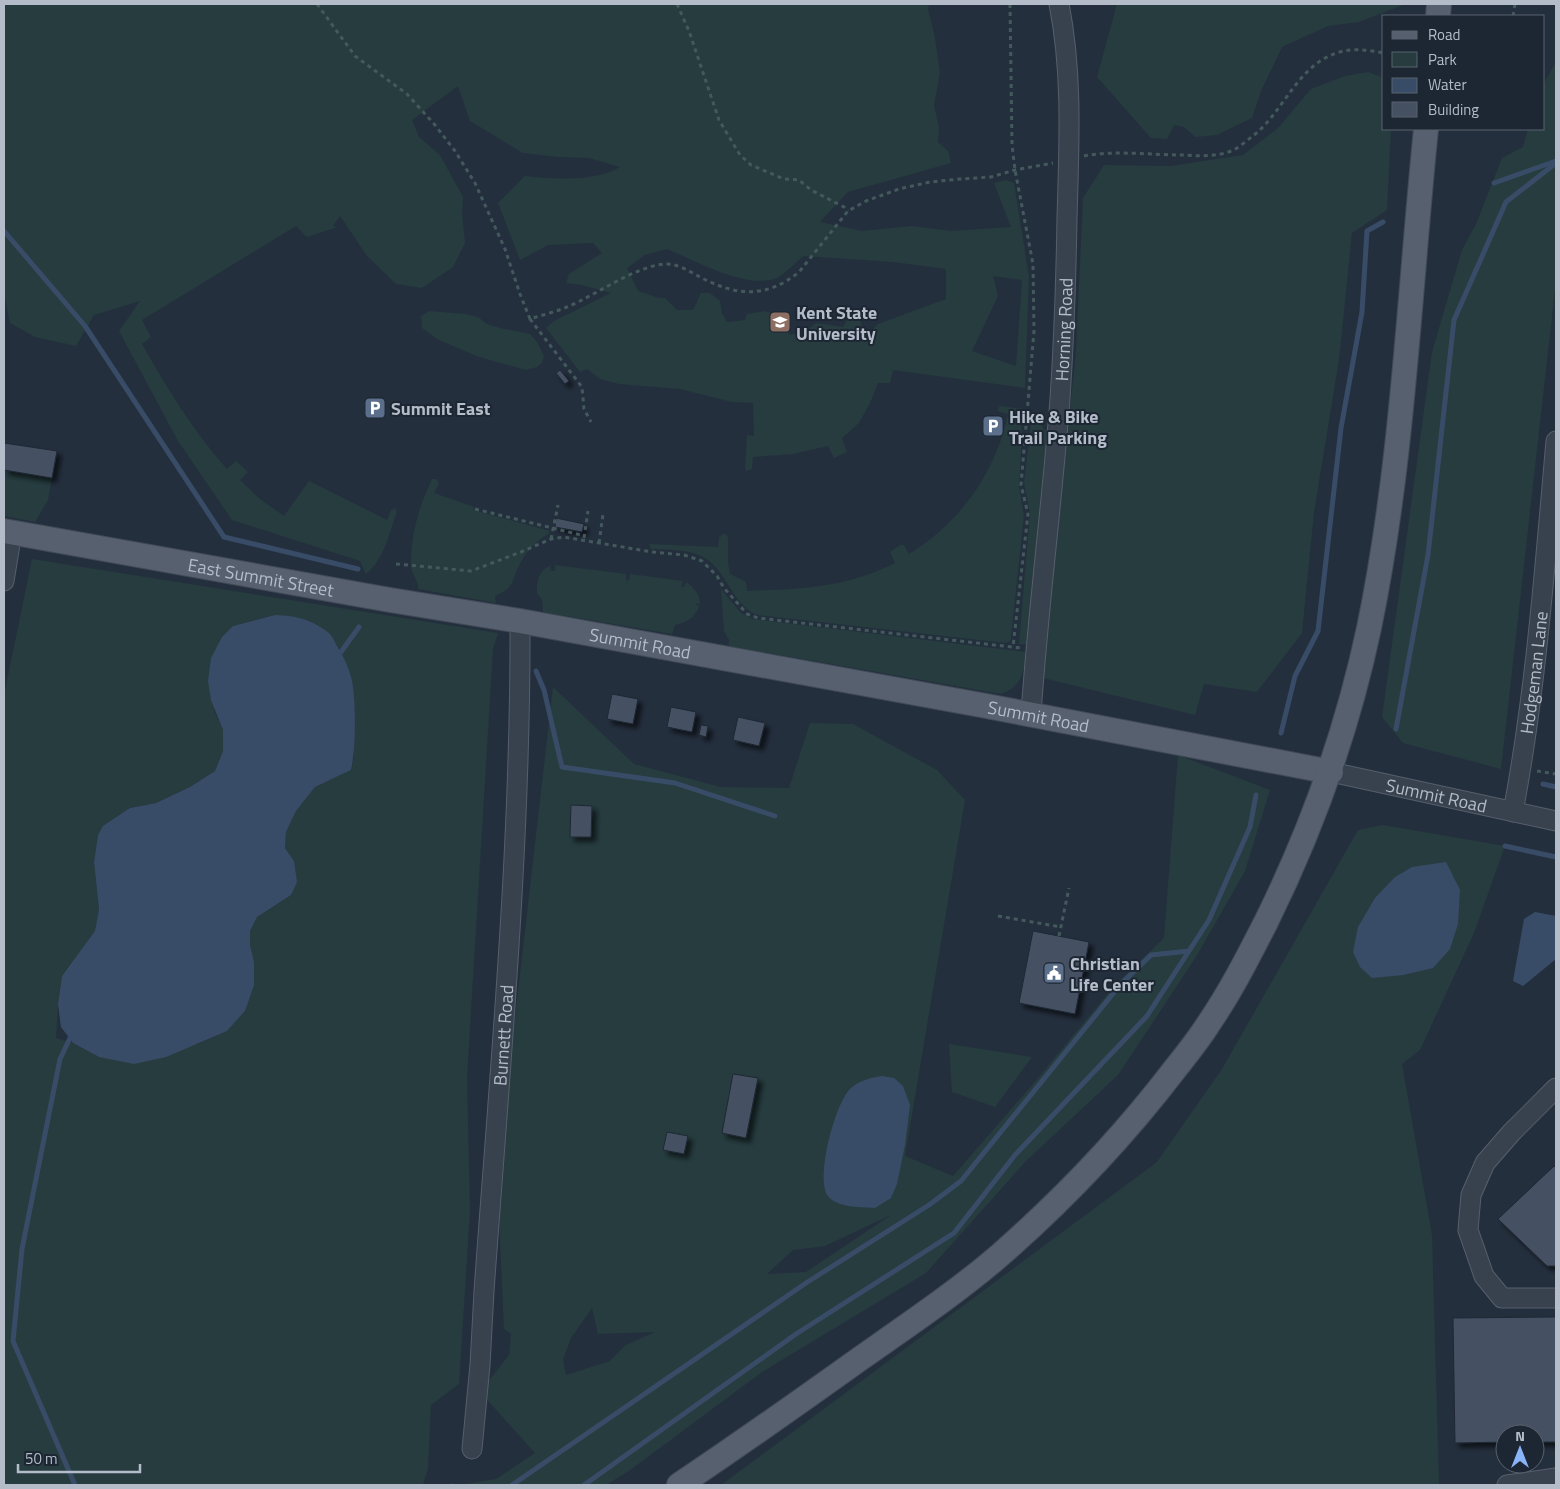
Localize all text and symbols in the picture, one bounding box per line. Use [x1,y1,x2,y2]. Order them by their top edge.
legend [1382,15,1545,130]
text: Road [1428,23,1460,46]
text: Park [1428,48,1457,71]
text: Water [1428,73,1467,96]
text: Building [1428,98,1479,121]
street label: Horning Road [1048,277,1079,382]
place label: Kent State University [796,299,877,347]
school or university icon: Kent State University [768,310,792,334]
place label: Summit East [391,395,491,422]
parking icon: Summit East [363,396,387,420]
place label: Hike & Bike Trail Parking [1009,403,1107,451]
parking icon: Hike & Bike Trail Parking [981,414,1005,438]
street label: East Summit Street [186,551,337,603]
street label: Hodgeman Lane [1513,610,1554,736]
street label: Summit Road [587,620,693,665]
street label: Summit Road [986,693,1092,739]
street label: Summit Road [1383,771,1490,819]
place label: Christian Life Center [1070,950,1154,998]
public building icon: Christian Life Center [1042,961,1066,985]
street label: Burnett Road [486,984,520,1087]
north arrow [1495,1424,1545,1474]
text: N [1515,1425,1525,1446]
scale bar [18,1442,140,1474]
text: 50 m [25,1447,58,1470]

